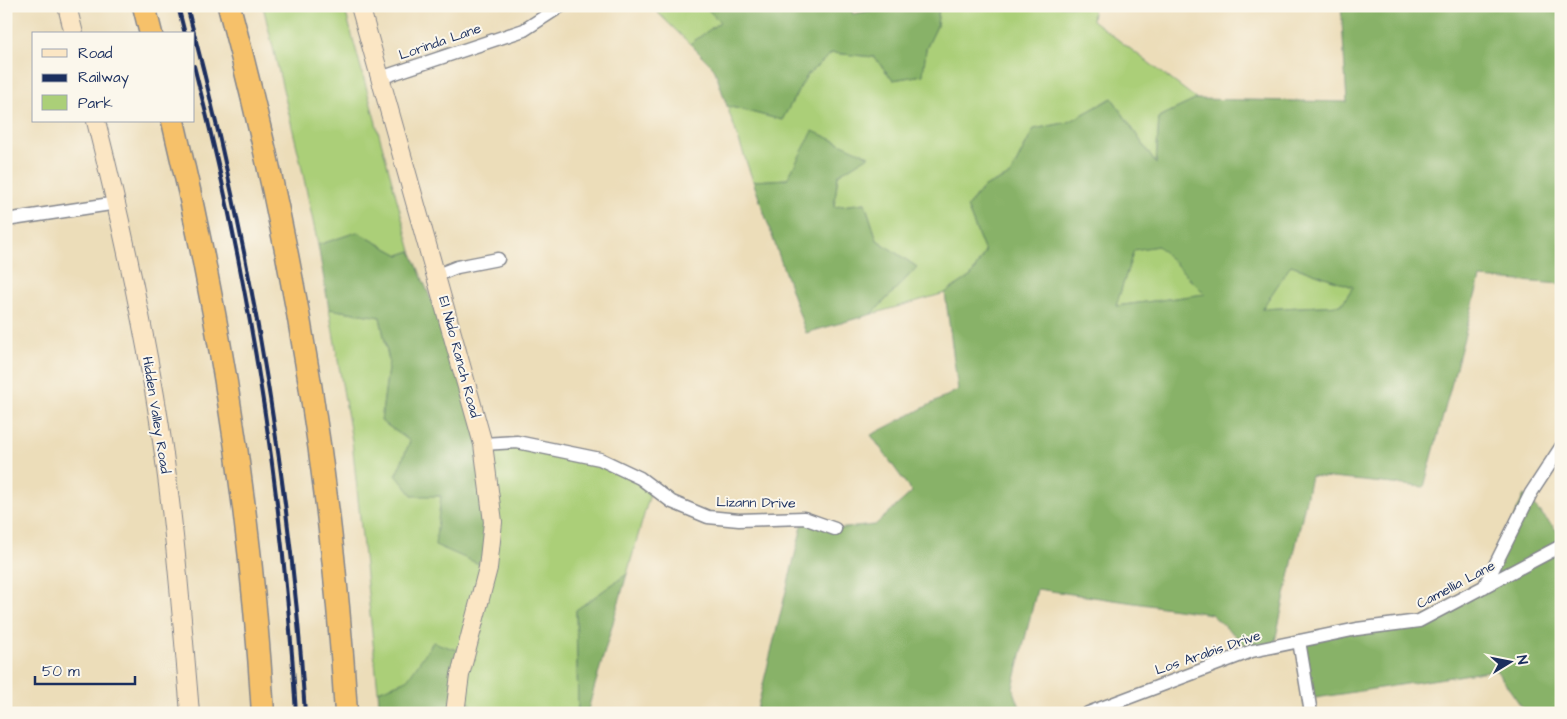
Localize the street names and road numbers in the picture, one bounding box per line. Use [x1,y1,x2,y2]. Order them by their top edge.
street label: Lorinda Lane [396,18,484,65]
street label: El Nido Ranch Road [433,294,485,420]
street label: Hidden Valley Road [137,355,175,475]
street label: Lizann Drive [716,492,796,514]
street label: Camellia Lane [1413,556,1499,614]
street label: Los Arabis Drive [1153,625,1264,680]

